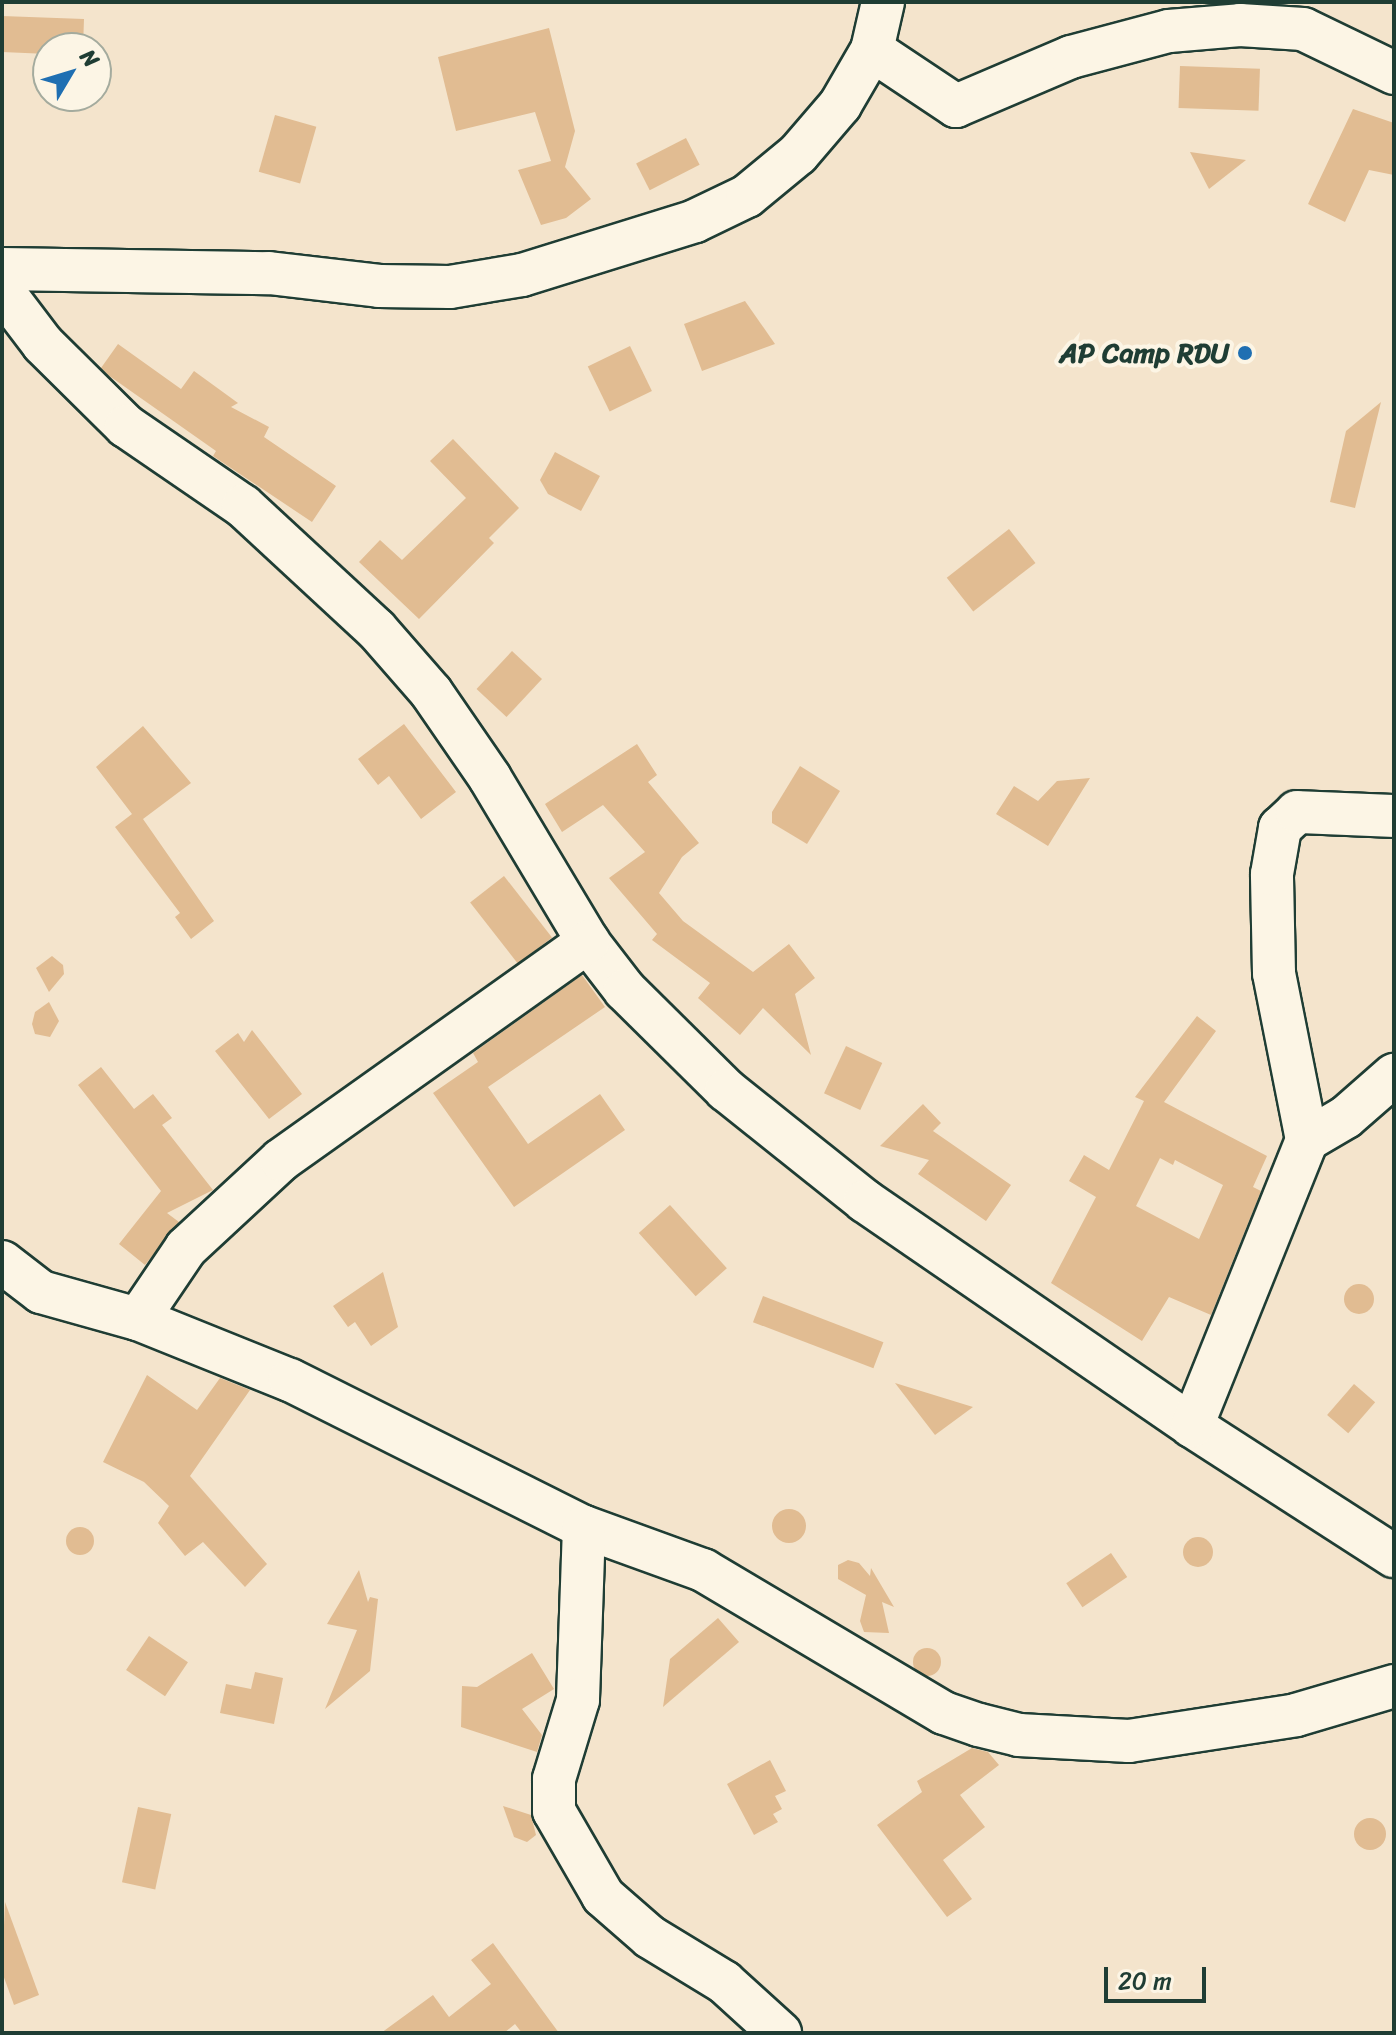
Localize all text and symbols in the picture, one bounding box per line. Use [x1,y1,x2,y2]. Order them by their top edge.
north arrow [32,32,112,112]
text: N [70,40,110,76]
place label: AP Camp RDU [1059,336,1229,370]
marker: AP Camp RDU [1236,344,1254,362]
scale bar [1108,1951,1210,2001]
text: 20 m [1118,1960,1172,2002]

